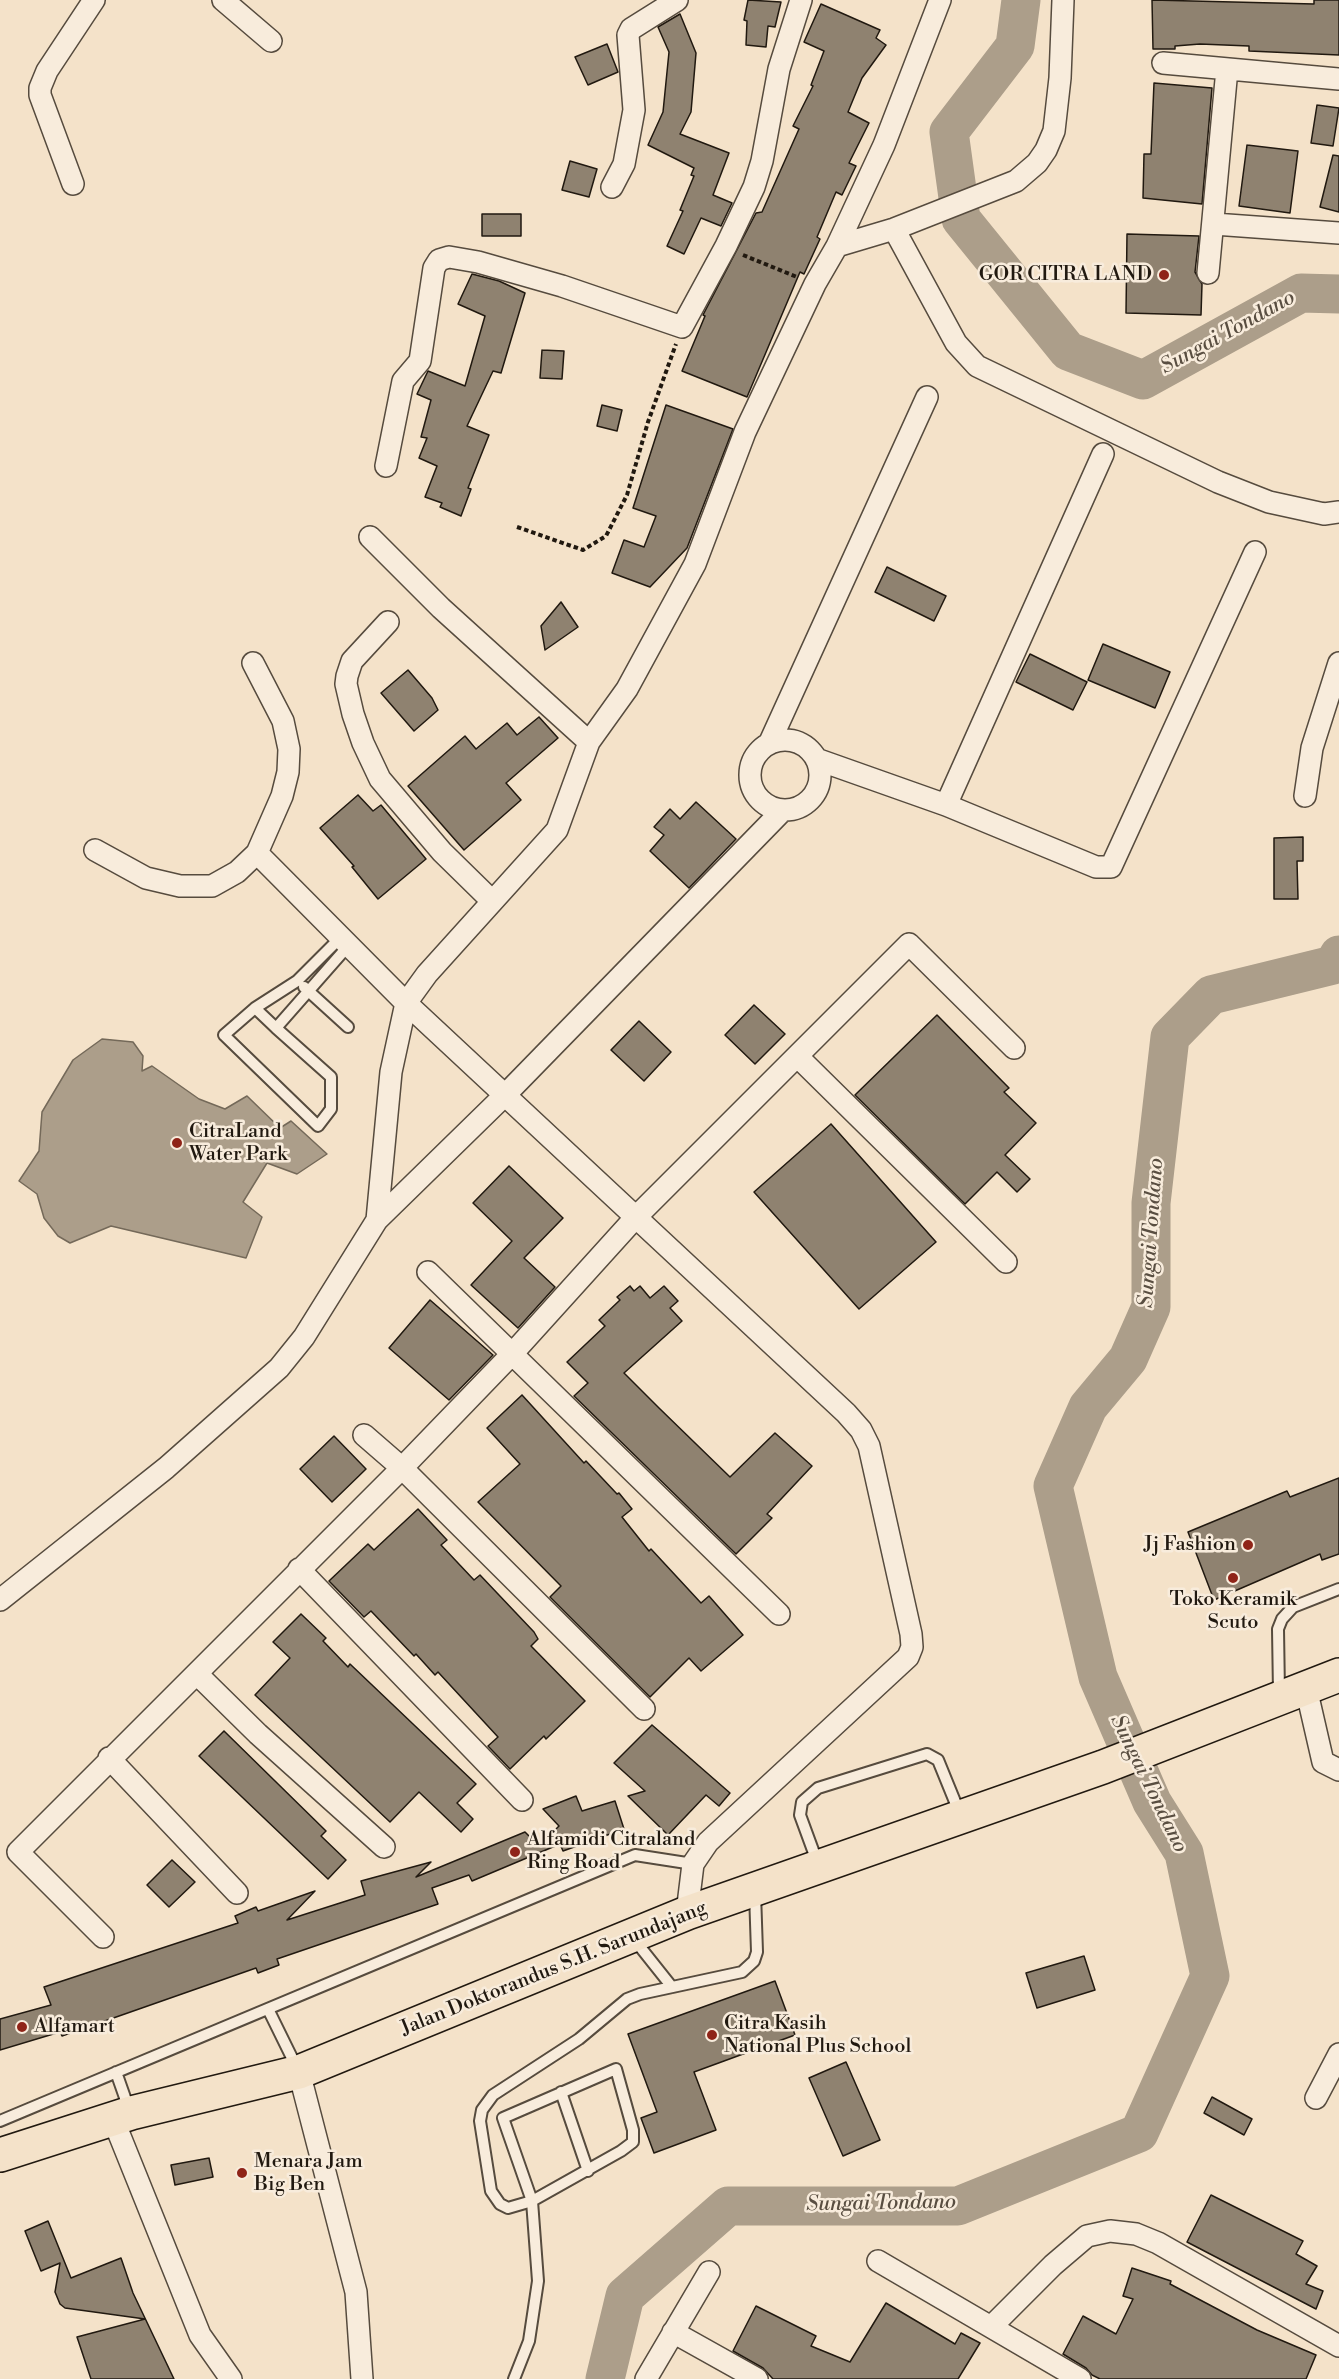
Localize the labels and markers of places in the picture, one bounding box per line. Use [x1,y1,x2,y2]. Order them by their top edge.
place label: GOR CITRA LAND [979,263,1152,287]
marker: GOR CITRA LAND [1157,268,1171,282]
place label: CitraLand Water Park [189,1120,287,1167]
marker: CitraLand Water Park [170,1136,184,1150]
place label: Jj Fashion [1144,1533,1236,1557]
marker: Jj Fashion [1241,1538,1255,1552]
marker: Toko Keramik Scuto [1226,1571,1240,1585]
place label: Toko Keramik Scuto [1170,1588,1296,1635]
place label: Alfamidi Citraland Ring Road [527,1828,695,1875]
marker: Alfamidi Citraland Ring Road [508,1845,522,1859]
place label: Citra Kasih National Plus School [724,2012,911,2059]
place label: Alfamart [34,2015,115,2039]
marker: Alfamart [15,2020,29,2034]
marker: Citra Kasih National Plus School [705,2028,719,2042]
place label: Menara Jam Big Ben [254,2150,363,2197]
marker: Menara Jam Big Ben [235,2166,249,2180]

